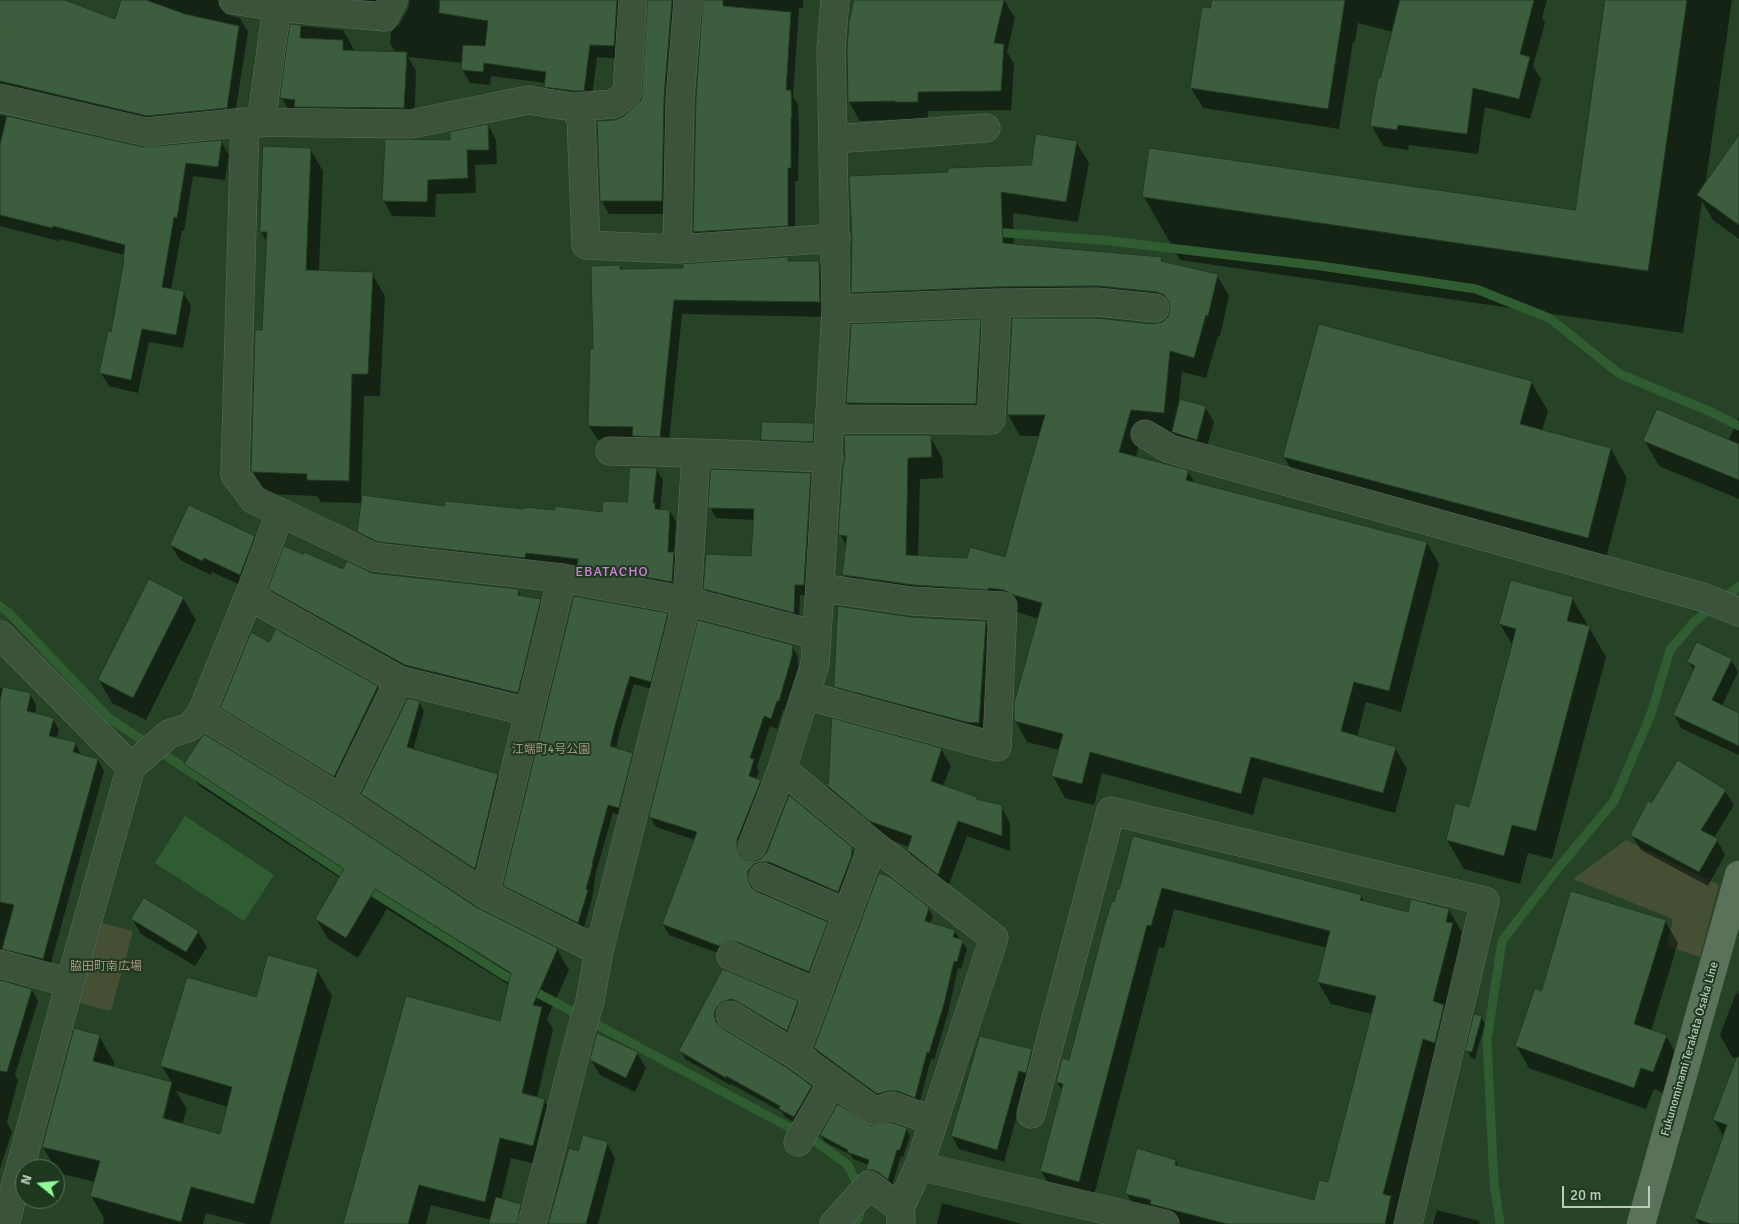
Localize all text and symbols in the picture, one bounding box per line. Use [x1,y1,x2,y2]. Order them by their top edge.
district label: EBATACHO [574,564,650,580]
park label: 江端町4号公園 [512,743,590,757]
park label: 脇田町南広場 [70,960,142,974]
street label: Fukunominami Terakata Osaka Line [1658,960,1722,1138]
north arrow [15,1159,65,1209]
text: N [17,1173,36,1187]
scale bar [1564,1176,1652,1208]
text: 20 m [1570,1186,1601,1204]

